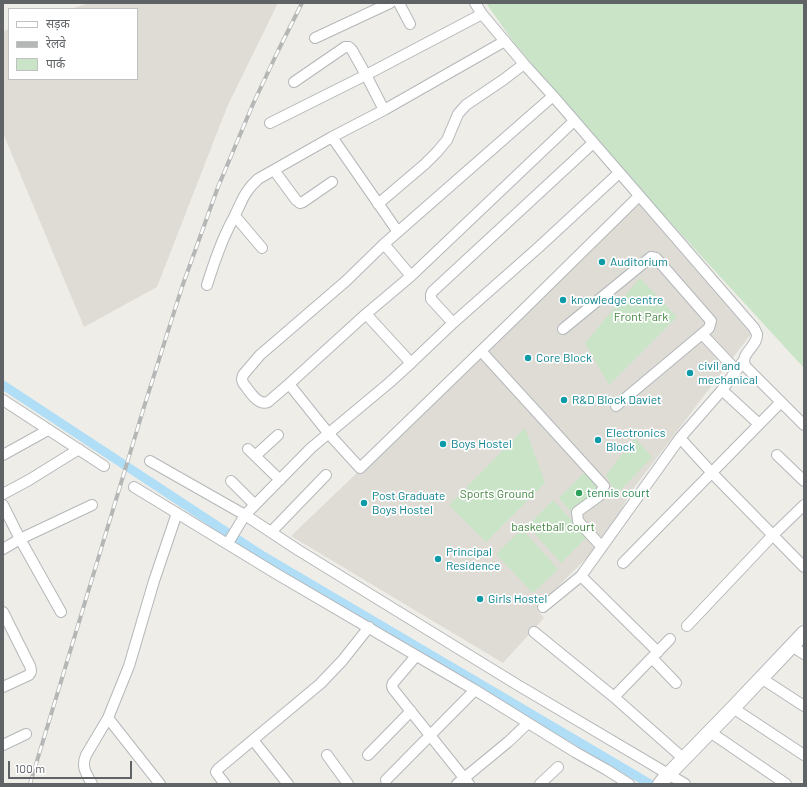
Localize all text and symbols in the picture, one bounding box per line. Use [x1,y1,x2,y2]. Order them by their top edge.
legend [8,8,138,80]
text: सड़क [46,16,70,30]
text: रेलवे [46,36,66,50]
text: पार्क [46,56,65,70]
place label: Auditorium [610,255,668,269]
marker: Auditorium [597,257,607,267]
place label: knowledge centre [571,293,663,307]
marker: knowledge centre [558,295,568,305]
park label: Front Park [614,310,668,324]
place label: Core Block [536,351,592,365]
marker: Core Block [523,353,533,363]
place label: civil and mechanical [698,359,758,387]
marker: civil and mechanical [685,368,695,378]
place label: R&D Block Daviet [572,393,661,407]
marker: R&D Block Daviet [559,395,569,405]
place label: Electronics Block [606,426,665,454]
marker: Electronics Block [593,435,603,445]
place label: Boys Hostel [451,437,512,451]
marker: Boys Hostel [438,439,448,449]
place label: tennis court [587,486,650,500]
park label: Sports Ground [460,487,534,501]
marker: tennis court [574,488,584,498]
place label: Post Graduate Boys Hostel [372,489,445,517]
marker: Post Graduate Boys Hostel [359,498,369,508]
park label: basketball court [511,520,595,534]
place label: Principal Residence [446,545,500,573]
marker: Principal Residence [433,554,443,564]
place label: Girls Hostel [488,592,547,606]
marker: Girls Hostel [475,594,485,604]
scale bar [10,753,134,779]
text: 100 m [15,761,45,775]

